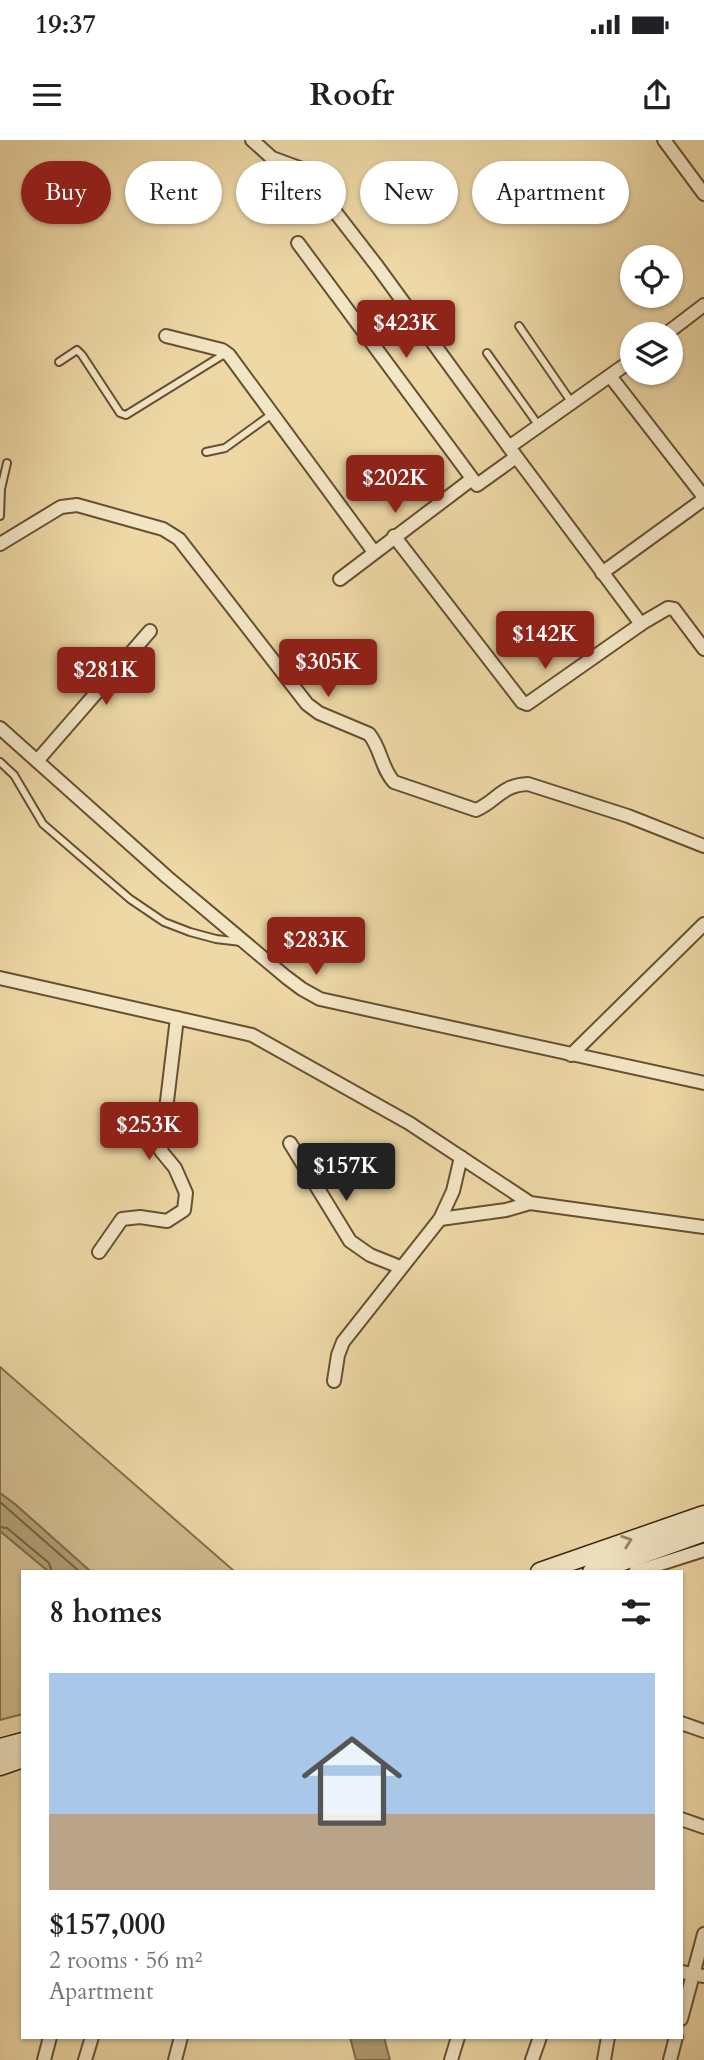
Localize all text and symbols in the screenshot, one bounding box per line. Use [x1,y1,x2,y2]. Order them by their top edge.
text: 19:37 [35,7,96,42]
text: Roofr [310,73,394,117]
icon: menu [28,76,66,114]
icon: share [638,76,676,114]
chip: Buy [21,161,111,224]
chip: Rent [125,161,222,224]
chip: Filters [236,161,346,224]
chip: New [360,161,458,224]
chip: Apartment [472,161,629,224]
map controls [620,245,683,385]
button: locate [620,245,683,308]
pin: $423K [357,300,455,360]
text: $423K [373,307,439,338]
button: layers [620,322,683,385]
pin: $202K [346,456,444,515]
text: $202K [362,462,428,493]
pin: $142K [496,612,594,671]
text: $142K [512,618,578,649]
pin: $305K [279,640,377,699]
text: $305K [295,646,361,677]
pin: $281K [57,648,155,707]
text: $281K [73,654,139,685]
pin: $283K [267,918,365,977]
text: $283K [283,924,349,955]
pin: $253K [100,1102,198,1162]
text: $253K [116,1109,182,1140]
pin: $157K [297,1144,395,1203]
text: $157K [313,1150,379,1181]
one-way arrow [621,1535,633,1549]
text: 8 homes [49,1592,162,1633]
icon: filters [617,1593,655,1631]
icon: home [289,1718,415,1844]
text: $157,000 [49,1904,165,1945]
text: 2 rooms · 56 m² [49,1945,202,1976]
text: Apartment [49,1976,153,2007]

